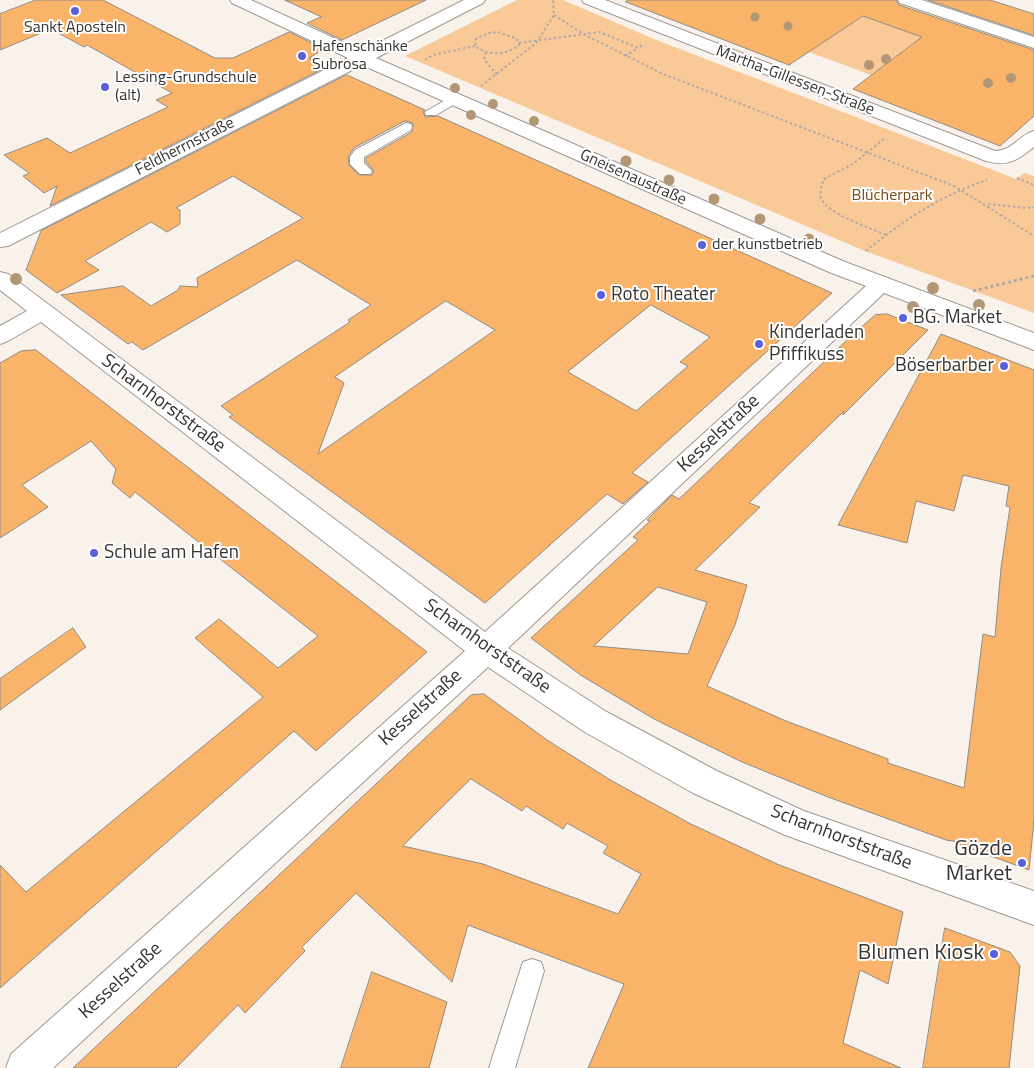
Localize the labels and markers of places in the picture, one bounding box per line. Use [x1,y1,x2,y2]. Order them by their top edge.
marker: Sankt Aposteln [69,5,81,17]
place label: Sankt Aposteln [24,18,126,38]
place label: Hafenschänke Subrosa [312,37,408,75]
marker: Hafenschänke Subrosa [296,50,308,62]
place label: Lessing-Grundschule (alt) [115,68,257,106]
marker: Lessing-Grundschule (alt) [99,81,111,93]
place label: der kunstbetrieb [712,235,823,255]
marker: der kunstbetrieb [696,239,708,251]
place label: Roto Theater [611,284,716,306]
marker: Roto Theater [595,289,607,301]
place label: BG. Market [913,307,1002,329]
marker: BG. Market [897,312,909,324]
place label: Kinderladen Pfiffikuss [769,322,864,366]
marker: Kinderladen Pfiffikuss [753,338,765,350]
place label: Böserbarber [895,355,994,377]
marker: Böserbarber [998,360,1010,372]
place label: Schule am Hafen [104,542,239,564]
marker: Schule am Hafen [88,547,100,559]
place label: Gözde Market [946,837,1012,888]
marker: Gözde Market [1016,857,1028,869]
place label: Blumen Kiosk [858,941,984,967]
marker: Blumen Kiosk [988,948,1000,960]

